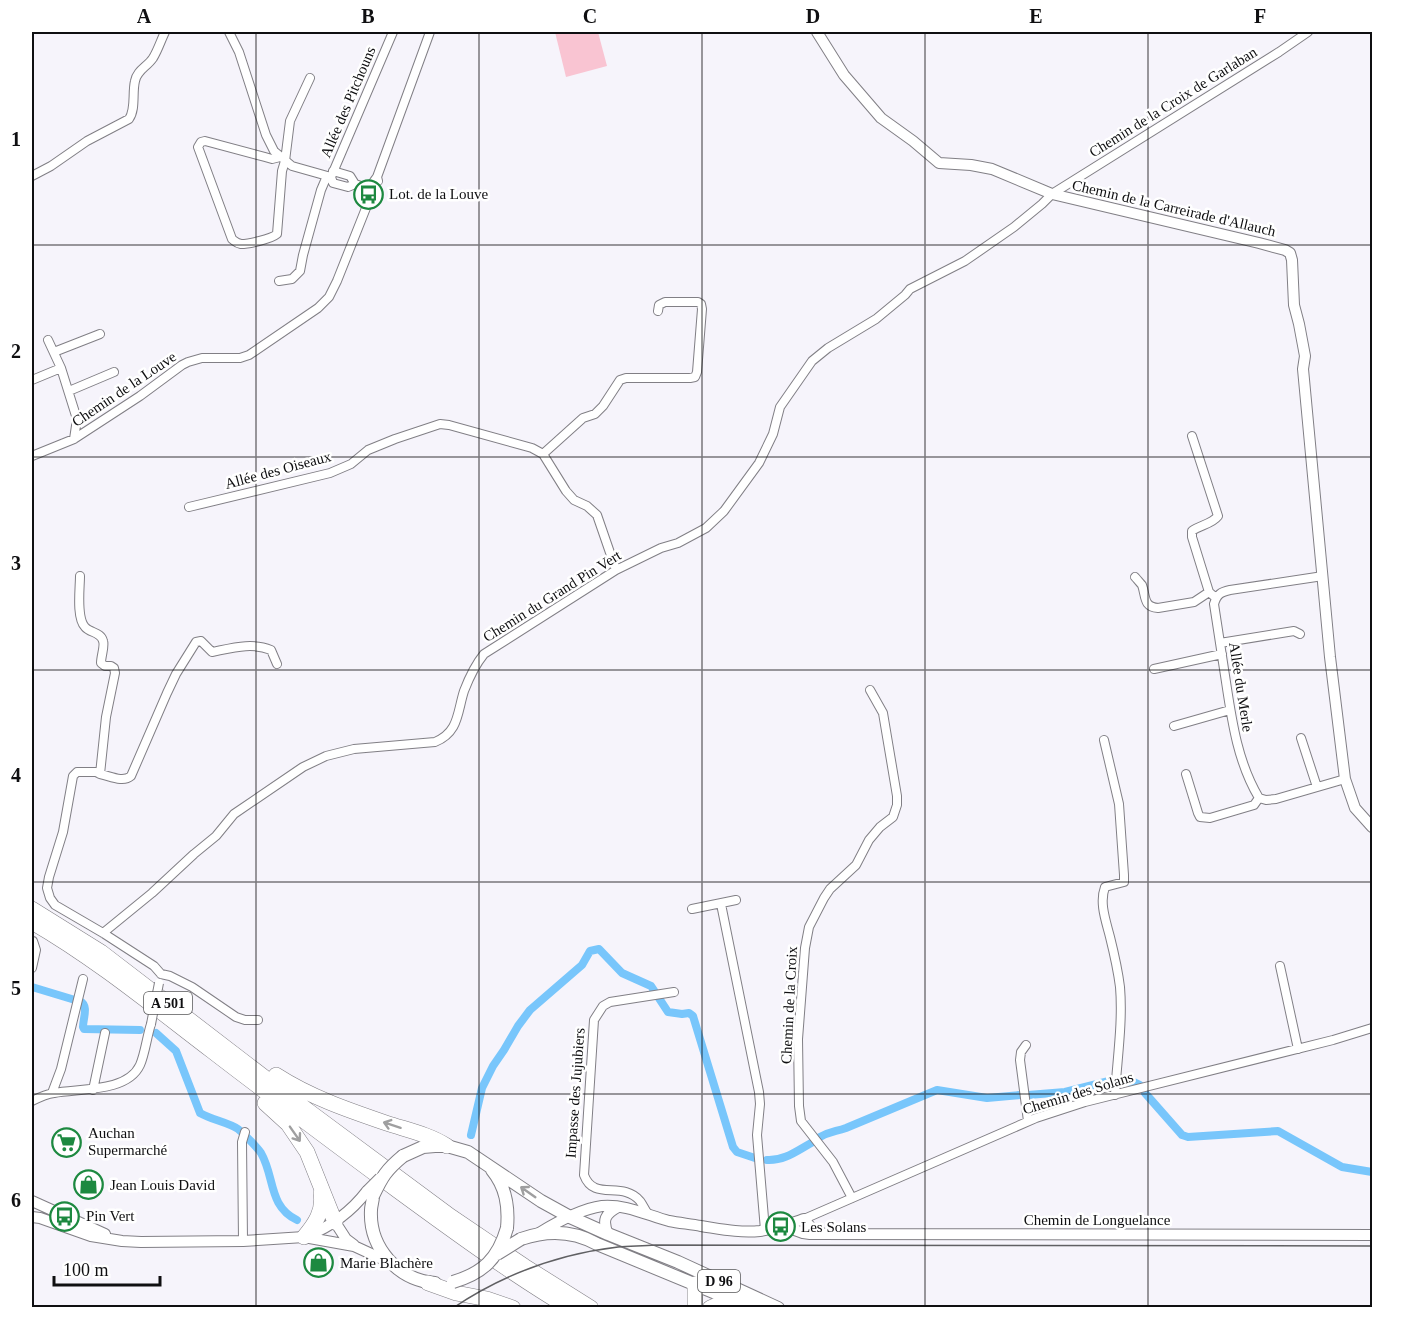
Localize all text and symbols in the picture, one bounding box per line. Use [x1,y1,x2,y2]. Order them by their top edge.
text: A [137,5,152,27]
text: B [361,5,375,27]
text: C [583,5,597,27]
text: D [806,5,820,27]
text: E [1029,5,1043,27]
text: F [1254,5,1266,27]
street label: Chemin de la Croix de Garlaban [1086,43,1260,160]
street label: Allée des Pitchouns [317,44,379,160]
text: 1 [11,128,21,150]
street label: Chemin de la Carreirade d'Allauch [1071,177,1278,239]
bus stop icon: Lot. de la Louve [352,178,384,210]
place label: Lot. de la Louve [389,186,488,202]
text: 2 [11,340,21,362]
street label: Chemin de la Louve [69,348,179,430]
street label: Allée des Oiseaux [223,448,333,492]
street label: Chemin du Grand Pin Vert [480,546,625,645]
text: 3 [11,552,21,574]
street label: Allée du Merle [1226,641,1256,733]
text: 4 [11,764,21,786]
street label: Chemin de la Croix [778,945,800,1064]
text: 5 [11,977,21,999]
road number: A 501 [144,992,192,1014]
street label: Impasse des Jujubiers [562,1027,588,1159]
street label: Chemin des Solans [1021,1068,1135,1117]
one-way arrow [383,1119,402,1130]
place label: Auchan Supermarché [88,1125,167,1158]
one-way arrow [289,1125,301,1142]
supermarket icon: Auchan Supermarché [51,1126,83,1158]
shop icon: Jean Louis David [73,1169,105,1201]
place label: Jean Louis David [110,1177,215,1193]
one-way arrow [520,1186,536,1198]
text: 6 [11,1189,21,1211]
bus stop icon: Pin Vert [49,1200,81,1232]
place label: Pin Vert [86,1208,135,1224]
bus stop icon: Les Solans [764,1211,796,1243]
street label: Chemin de Longuelance [1024,1212,1171,1228]
place label: Les Solans [801,1219,867,1235]
shop icon: Marie Blachère [303,1247,335,1279]
scale bar [54,1249,160,1287]
place label: Marie Blachère [340,1255,433,1271]
text: 100 m [63,1260,109,1280]
road number: D 96 [698,1270,740,1292]

